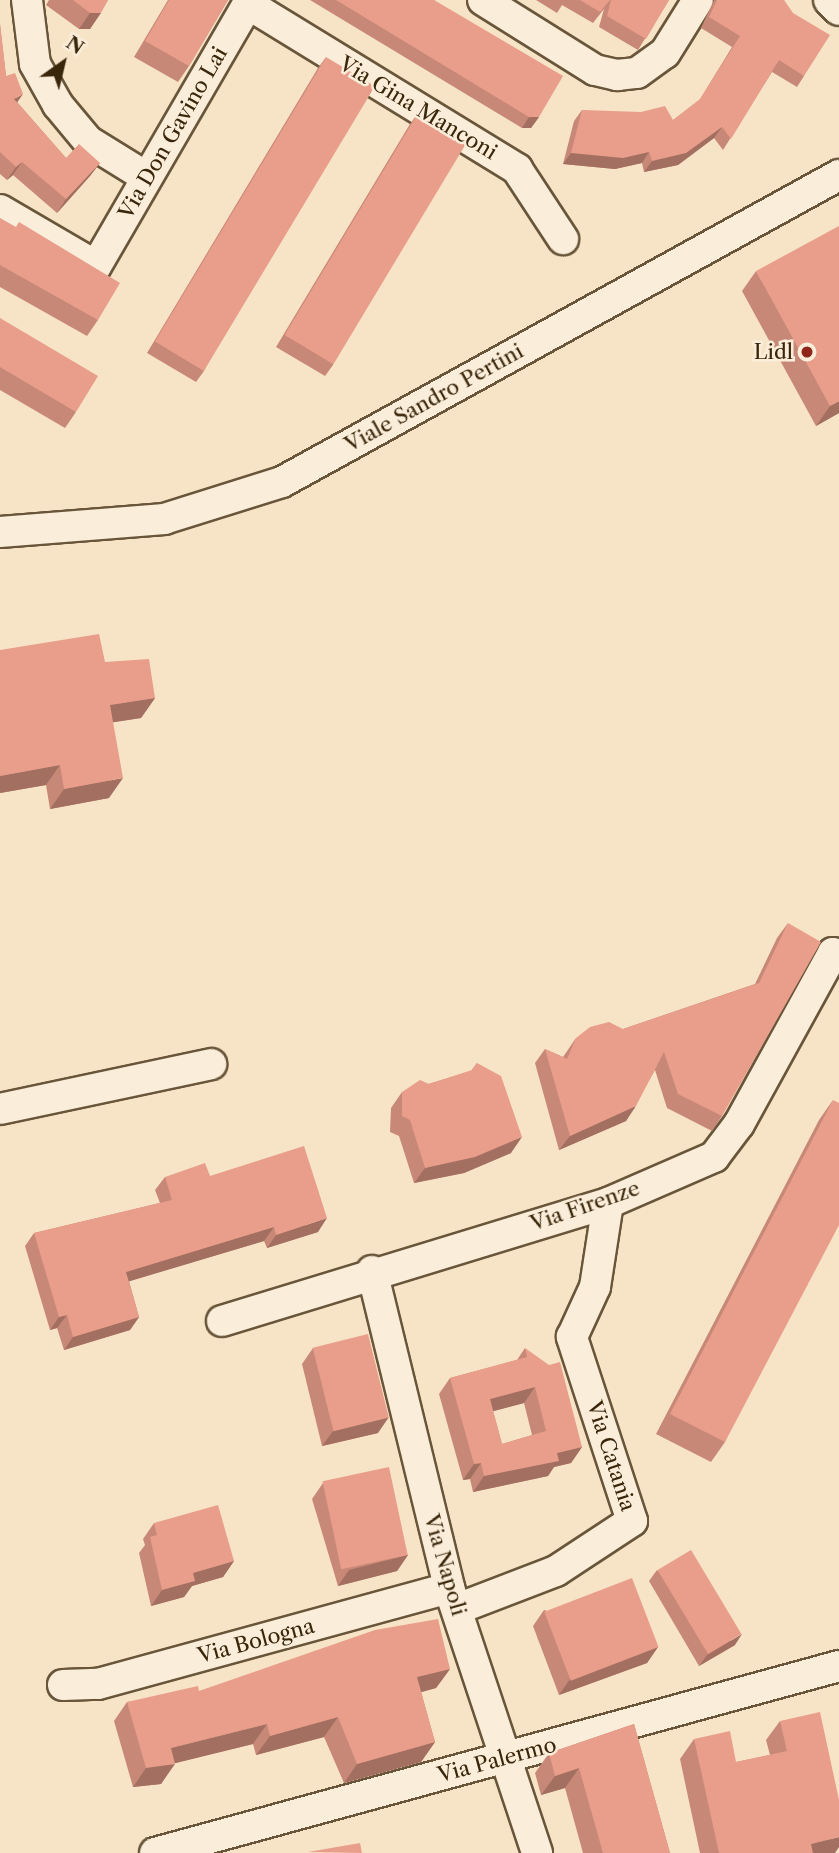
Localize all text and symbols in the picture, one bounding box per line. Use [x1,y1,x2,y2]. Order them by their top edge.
north arrow [28,28,98,98]
text: N [62,31,88,59]
street label: Via Don Gavino Lai [113,42,233,224]
street label: Via Gina Manconi [334,51,502,165]
street label: Viale Sandro Pertini [340,338,528,458]
place label: Lidl [754,339,793,365]
marker: Lidl [799,344,815,360]
street label: Via Firenze [527,1175,643,1237]
street label: Via Catania [581,1398,641,1514]
street label: Via Napoli [418,1511,472,1619]
street label: Via Bologna [195,1613,317,1669]
street label: Via Palermo [435,1732,559,1788]

